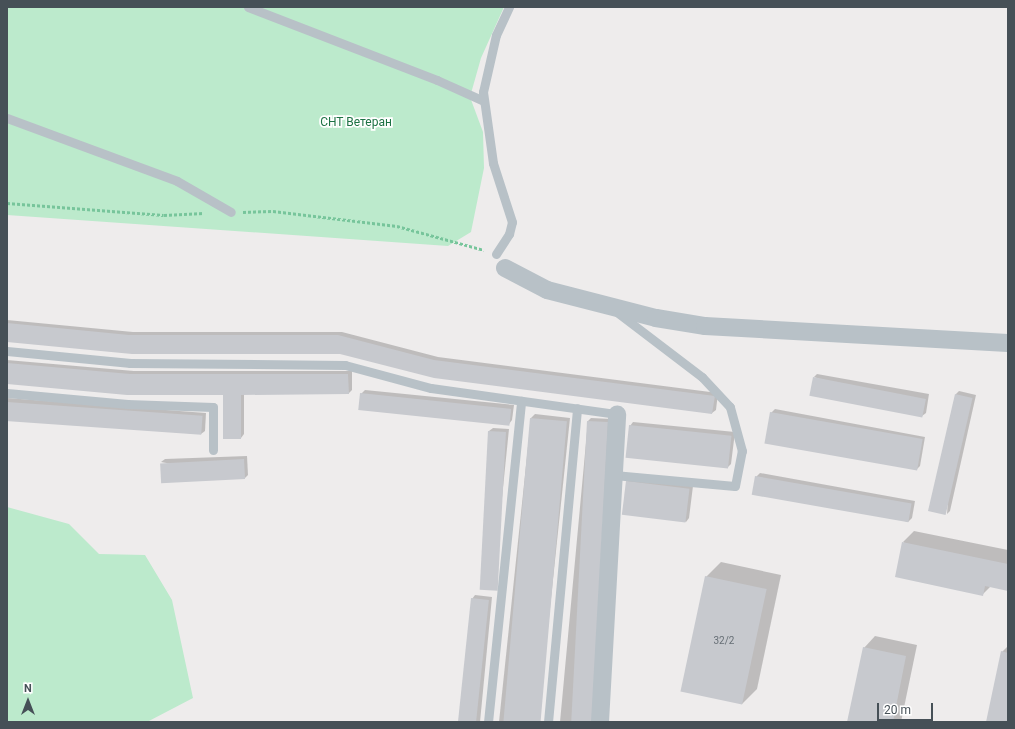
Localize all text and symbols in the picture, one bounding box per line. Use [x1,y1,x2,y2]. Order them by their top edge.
park label: СНТ Ветеран [320,116,392,130]
house number: 32/2 [714,635,734,647]
north arrow [8,681,48,721]
text: N [24,682,32,695]
scale bar [879,695,935,721]
text: 20 m [884,703,911,717]

